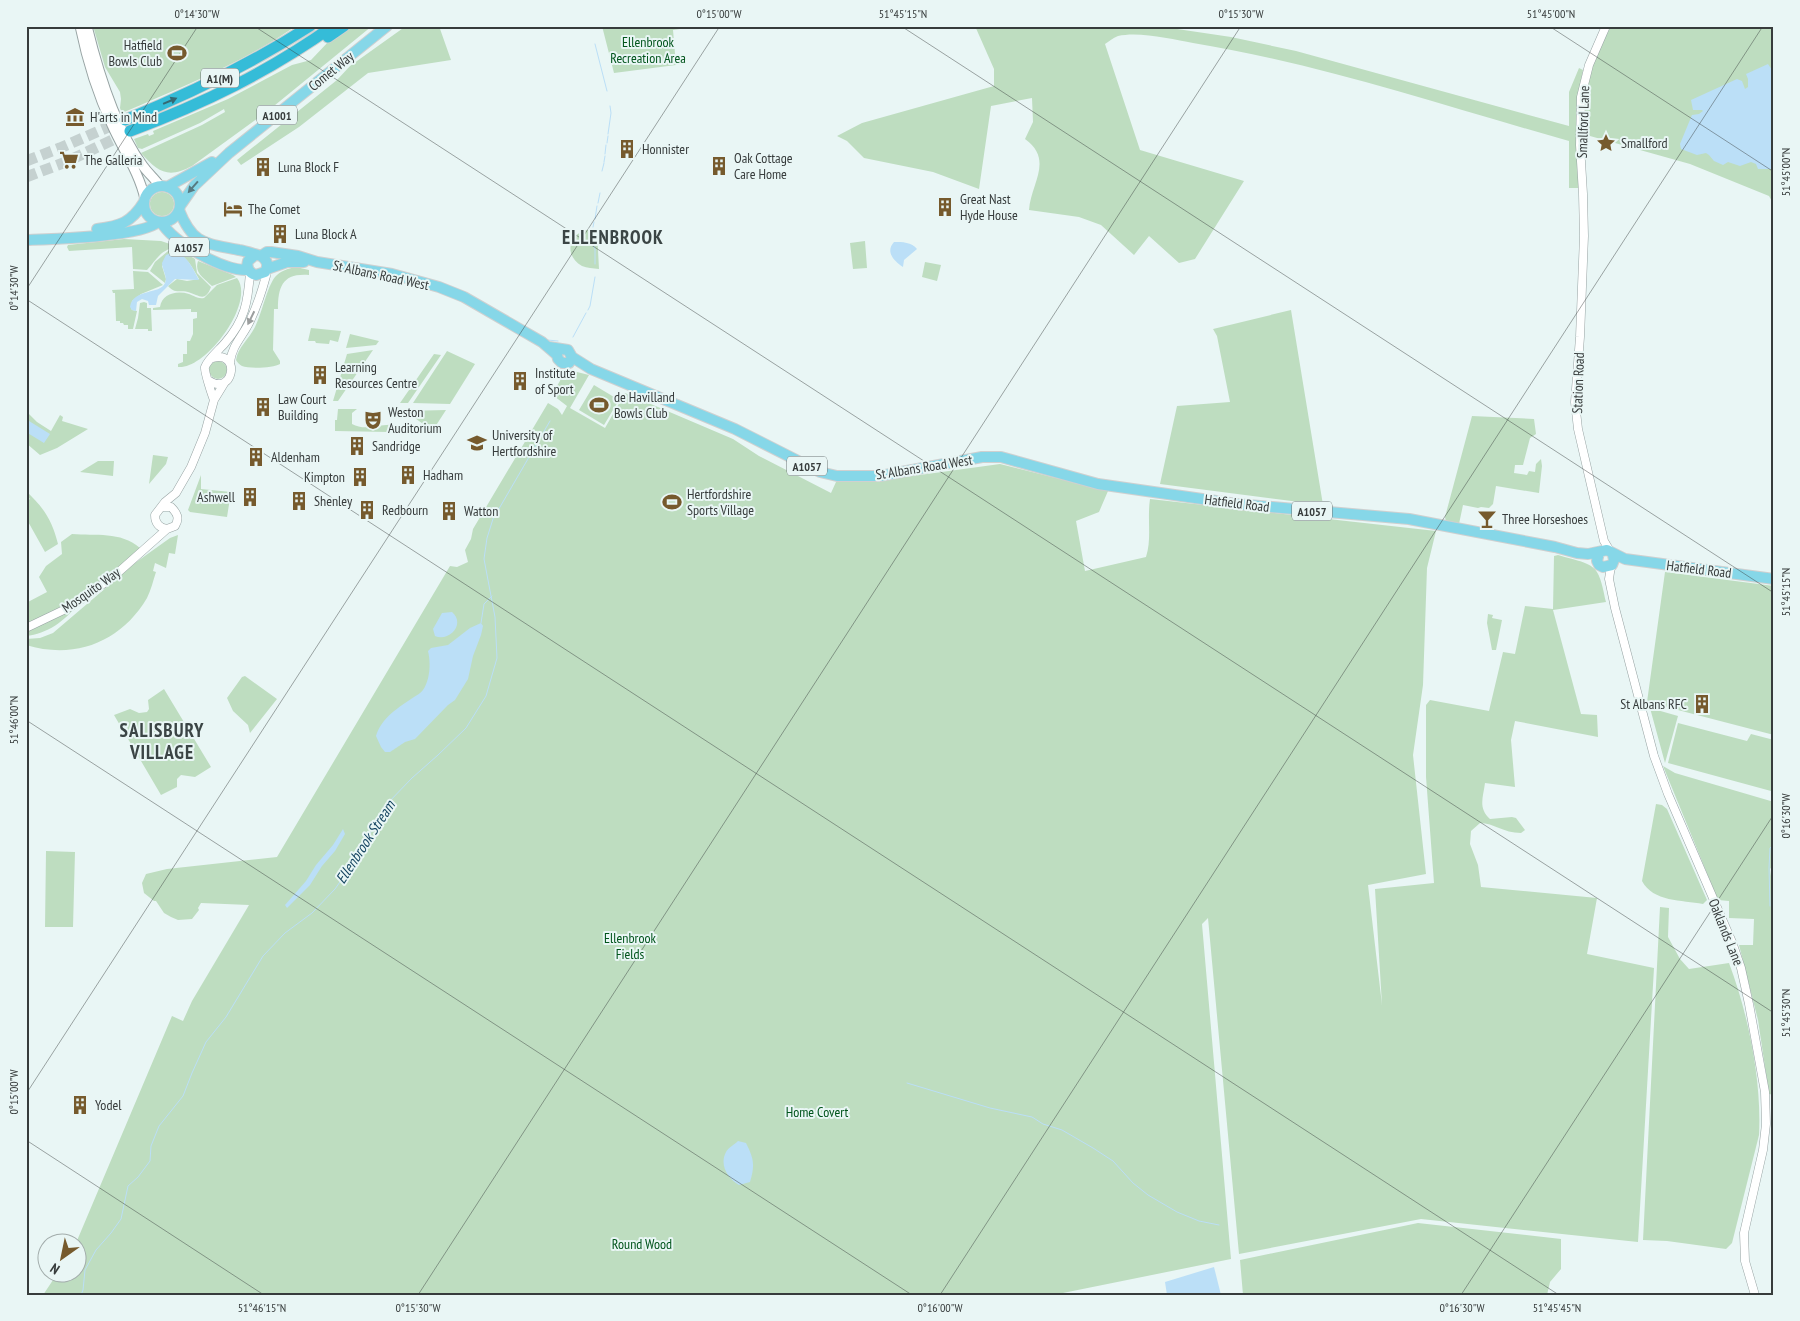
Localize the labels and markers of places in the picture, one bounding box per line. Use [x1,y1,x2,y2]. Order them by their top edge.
place label: Hatfield Bowls Club [108,36,162,70]
sports icon: Hatfield Bowls Club [166,42,188,64]
museum icon: H'arts in Mind [64,106,86,128]
place label: H'arts in Mind [90,108,157,126]
place icon: Smallford [1595,132,1617,154]
place label: Smallford [1621,134,1668,152]
building icon: Honnister [616,138,638,160]
place label: Honnister [642,140,689,158]
supermarket icon: The Galleria [58,149,80,171]
place label: Oak Cottage Care Home [734,149,793,183]
place label: The Galleria [84,151,142,169]
building icon: Oak Cottage Care Home [708,155,730,177]
building icon: Luna Block F [252,156,274,178]
place label: Luna Block F [278,158,339,176]
place label: Great Nast Hyde House [960,190,1018,224]
building icon: Great Nast Hyde House [934,196,956,218]
hotel icon: The Comet [222,198,244,220]
place label: The Comet [248,200,300,218]
building icon: Luna Block A [269,223,291,245]
place label: Luna Block A [295,225,357,243]
place label: Learning Resources Centre [335,358,418,392]
building icon: Learning Resources Centre [309,364,331,386]
place label: Institute of Sport [535,364,576,398]
building icon: Institute of Sport [509,370,531,392]
place label: de Havilland Bowls Club [614,388,675,422]
place label: Law Court Building [278,390,326,424]
sports icon: de Havilland Bowls Club [588,394,610,416]
building icon: Law Court Building [252,396,274,418]
place label: Weston Auditorium [388,403,442,437]
theatre icon: Weston Auditorium [362,409,384,431]
place label: University of Hertfordshire [492,426,557,460]
school or university icon: University of Hertfordshire [466,432,488,454]
building icon: Sandridge [346,435,368,457]
place label: Sandridge [372,437,421,455]
building icon: Aldenham [245,446,267,468]
place label: Aldenham [271,448,320,466]
building icon: Hadham [397,464,419,486]
building icon: Kimpton [349,466,371,488]
place label: Hadham [423,466,463,484]
place label: Kimpton [304,468,345,486]
place label: Hertfordshire Sports Village [687,485,754,519]
building icon: Ashwell [239,486,261,508]
place label: Ashwell [197,488,236,506]
building icon: Shenley [288,490,310,512]
sports icon: Hertfordshire Sports Village [661,491,683,513]
place label: Shenley [314,492,353,510]
building icon: Redbourn [356,499,378,521]
building icon: Watton [438,500,460,522]
place label: Redbourn [382,501,428,519]
place label: Watton [464,502,498,520]
bar icon: Three Horseshoes [1476,508,1498,530]
place label: Three Horseshoes [1502,510,1588,528]
building icon: St Albans RFC [1691,693,1713,715]
place label: St Albans RFC [1620,695,1688,713]
building icon: Yodel [69,1094,91,1116]
place label: Yodel [95,1096,122,1114]

